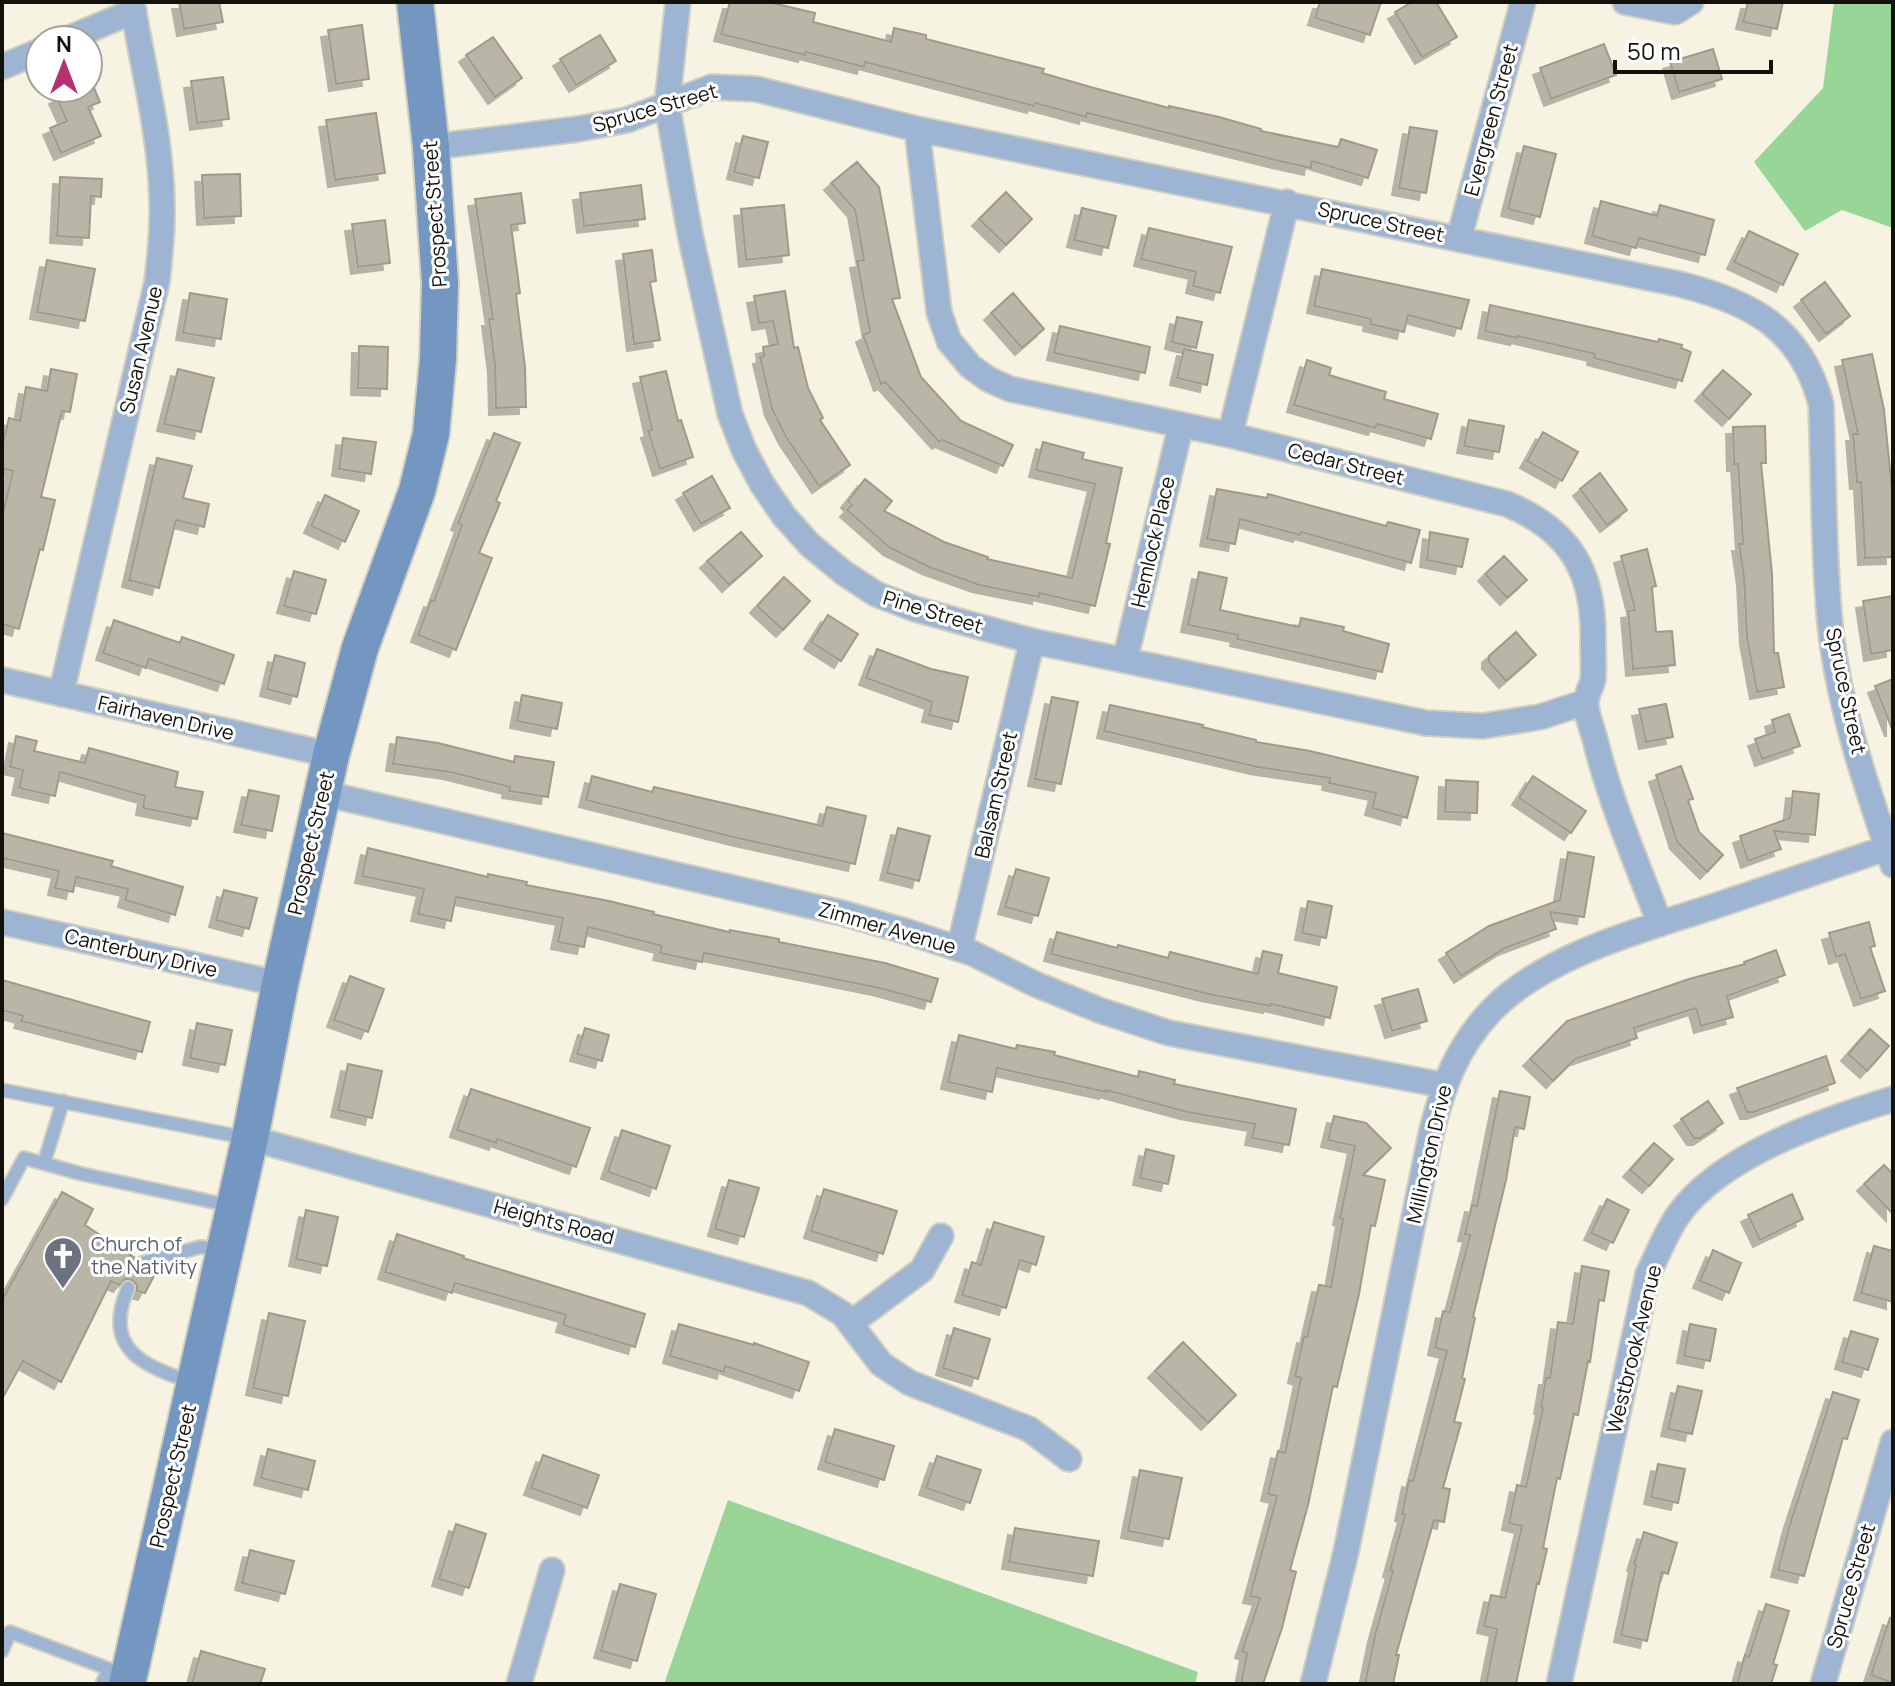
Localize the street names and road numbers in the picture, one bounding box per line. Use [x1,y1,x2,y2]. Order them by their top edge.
street label: Evergreen Street [1457,41,1524,199]
street label: Spruce Street [589,77,720,138]
street label: Prospect Street [416,140,453,288]
street label: Spruce Street [1315,195,1447,248]
street label: Susan Avenue [113,283,168,416]
street label: Cedar Street [1285,436,1407,491]
street label: Hemlock Place [1124,474,1181,610]
street label: Pine Street [880,584,986,639]
street label: Spruce Street [1820,625,1873,757]
street label: Fairhaven Drive [95,689,237,746]
street label: Balsam Street [968,729,1023,861]
street label: Prospect Street [281,768,340,917]
street label: Zimmer Avenue [815,895,959,960]
street label: Canterbury Drive [62,922,220,983]
street label: Millington Drive [1399,1082,1458,1226]
street label: Heights Road [491,1192,617,1251]
street label: Westbrook Avenue [1600,1262,1667,1436]
street label: Prospect Street [143,1401,202,1550]
street label: Spruce Street [1820,1520,1881,1651]

